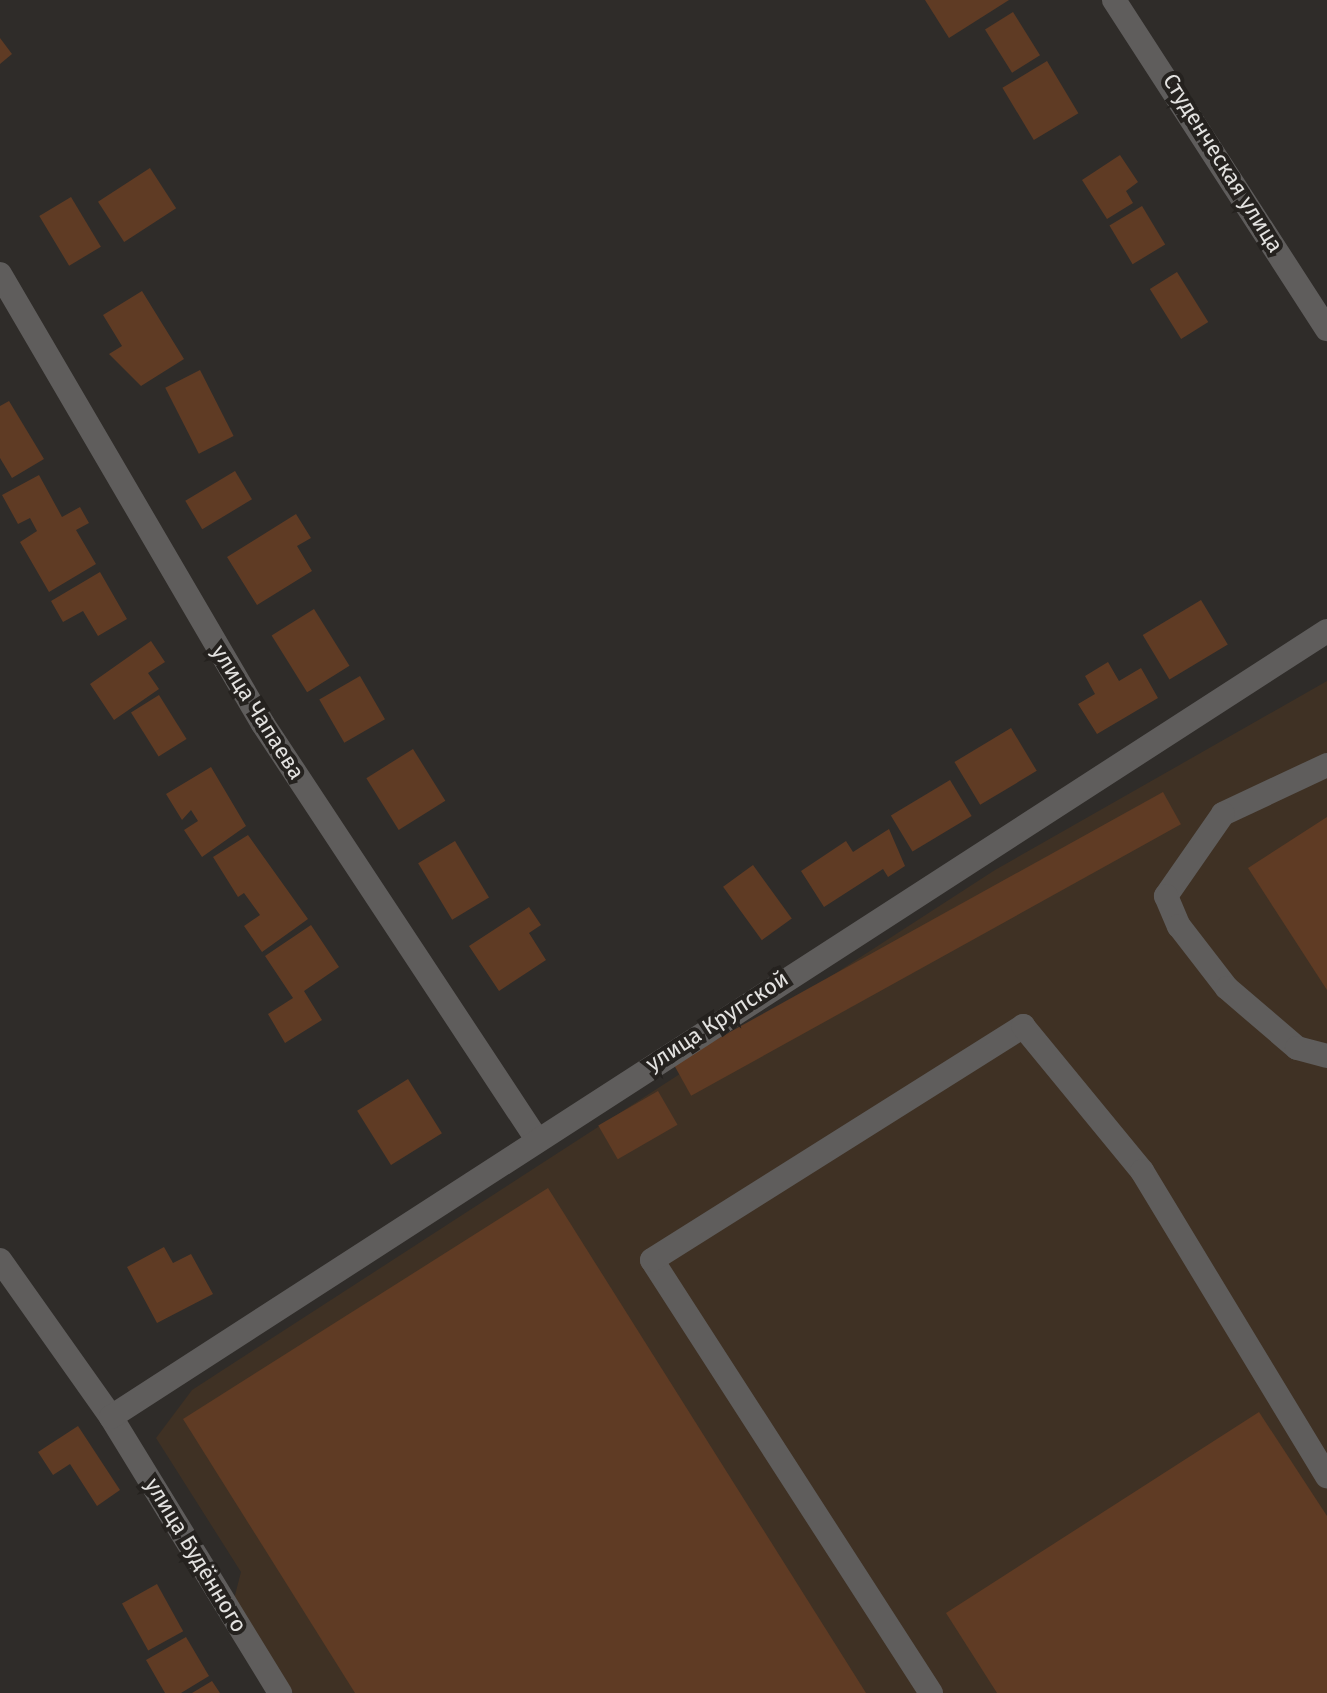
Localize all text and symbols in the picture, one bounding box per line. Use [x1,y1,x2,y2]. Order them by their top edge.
street label: Студенческая улица [1157,69,1289,257]
street label: улица Чапаева [206,640,310,784]
street label: улица Крупской [641,965,793,1077]
street label: улица Будённого [140,1473,252,1637]

